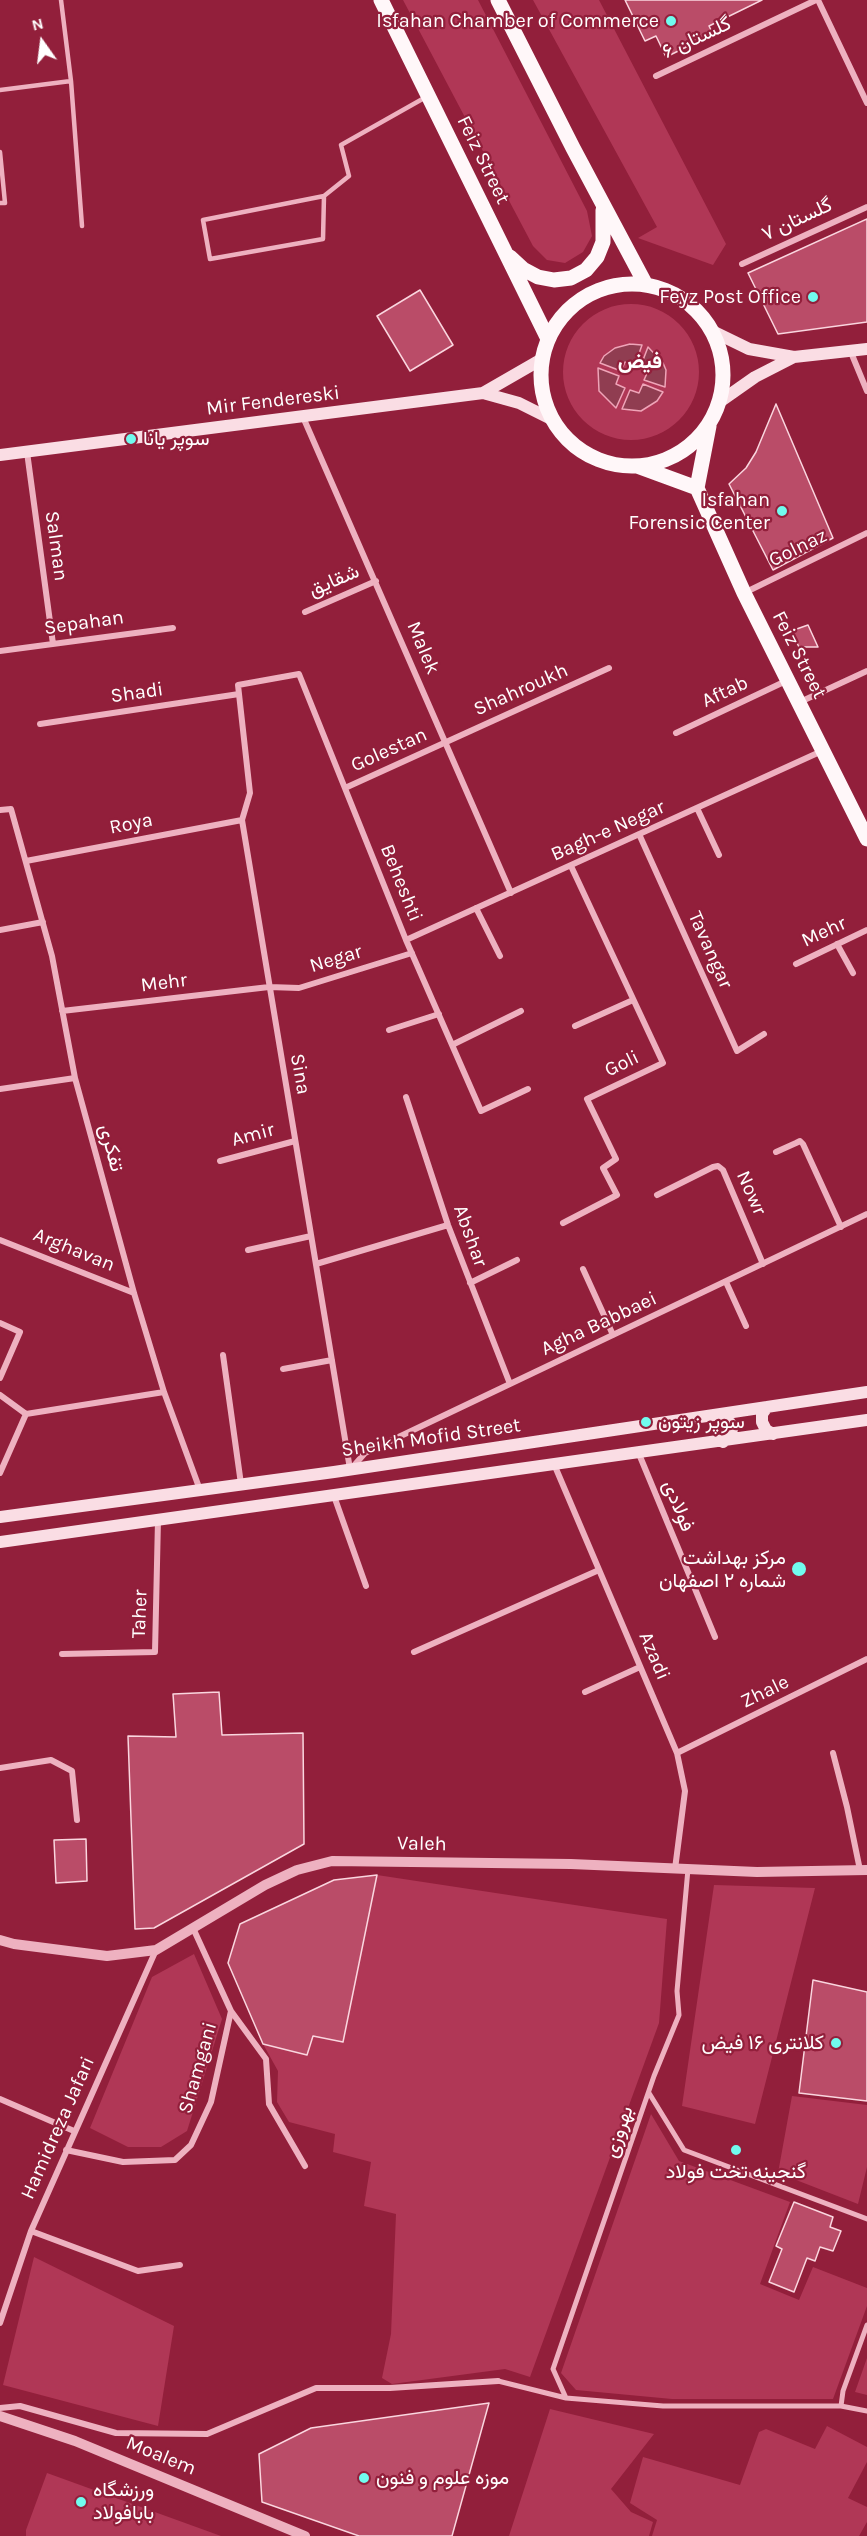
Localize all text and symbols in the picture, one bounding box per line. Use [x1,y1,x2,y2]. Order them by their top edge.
place label: Isfahan Chamber of Commerce [376,9,659,33]
north arrow [12,12,72,72]
street label: گلستان ۶ [659,12,735,64]
text: N [30,13,45,35]
marker: Isfahan Chamber of Commerce [664,14,678,28]
street label: Feiz Street [451,112,515,208]
street label: گلستان ۷ [758,193,836,247]
place label: Feyz Post Office [659,285,801,309]
marker: Feyz Post Office [806,290,820,304]
district label: فیض [618,349,662,375]
street label: Mir Fendereski [205,381,341,421]
place label: سوپر یانا [143,427,209,451]
marker: سوپر یانا [124,432,138,446]
place label: Isfahan Forensic Center [628,488,770,535]
marker: Isfahan Forensic Center [775,504,789,518]
street label: Salman [39,509,73,583]
street label: Golnaz [765,524,831,572]
street label: شقایق [305,560,363,602]
street label: Sepahan [43,606,125,640]
street label: Feiz Street [767,607,831,703]
street label: Malek [401,618,445,678]
street label: Shahroukh [470,659,572,721]
street label: Aftab [698,671,752,713]
street label: Shadi [109,677,165,709]
street label: Golestan [347,723,431,777]
street label: Bagh-e Negar [547,795,669,867]
street label: Roya [107,808,155,840]
street label: Beheshti [375,841,427,925]
street label: Tavangar [682,908,738,992]
street label: Mehr [798,911,850,953]
street label: Negar [307,940,365,978]
street label: Mehr [139,968,189,998]
street label: Goli [601,1045,643,1083]
street label: Sina [285,1052,315,1096]
street label: Amir [229,1118,277,1152]
street label: تفکری [93,1122,129,1174]
street label: Nowr [731,1167,771,1219]
street label: Abshar [448,1202,492,1270]
street label: Arghavan [30,1223,118,1277]
street label: Agha Babbaei [537,1287,661,1361]
place label: سوپر زیتون [658,1410,745,1434]
street label: Sheikh Mofid Street [340,1414,522,1462]
marker: سوپر زیتون [639,1415,653,1429]
street label: فولادی [657,1477,699,1535]
place label: مرکز بهداشت شماره ۲ اصفهان [659,1546,786,1593]
marker: مرکز بهداشت شماره ۲ اصفهان [790,1560,808,1578]
street label: Taher [127,1589,153,1639]
street label: Azadi [633,1628,675,1684]
street label: Zhale [737,1670,793,1714]
street label: Valeh [397,1832,447,1856]
street label: Shamgani [173,2019,223,2117]
place label: کلانتری ۱۶ فیض [702,2031,824,2055]
marker: کلانتری ۱۶ فیض [829,2036,843,2050]
street label: Hamidreza Jafari [16,2053,100,2203]
street label: بهروزی [599,2103,639,2161]
marker: گنجینه تخت فولاد [729,2143,743,2157]
place label: گنجینه تخت فولاد [666,2160,806,2184]
street label: Moalem [122,2431,200,2481]
place label: موزه علوم و فنون [376,2466,509,2490]
marker: موزه علوم و فنون [357,2471,371,2485]
place label: ورزشگاه بابافولاد [93,2478,154,2525]
marker: ورزشگاه بابافولاد [74,2495,88,2509]

